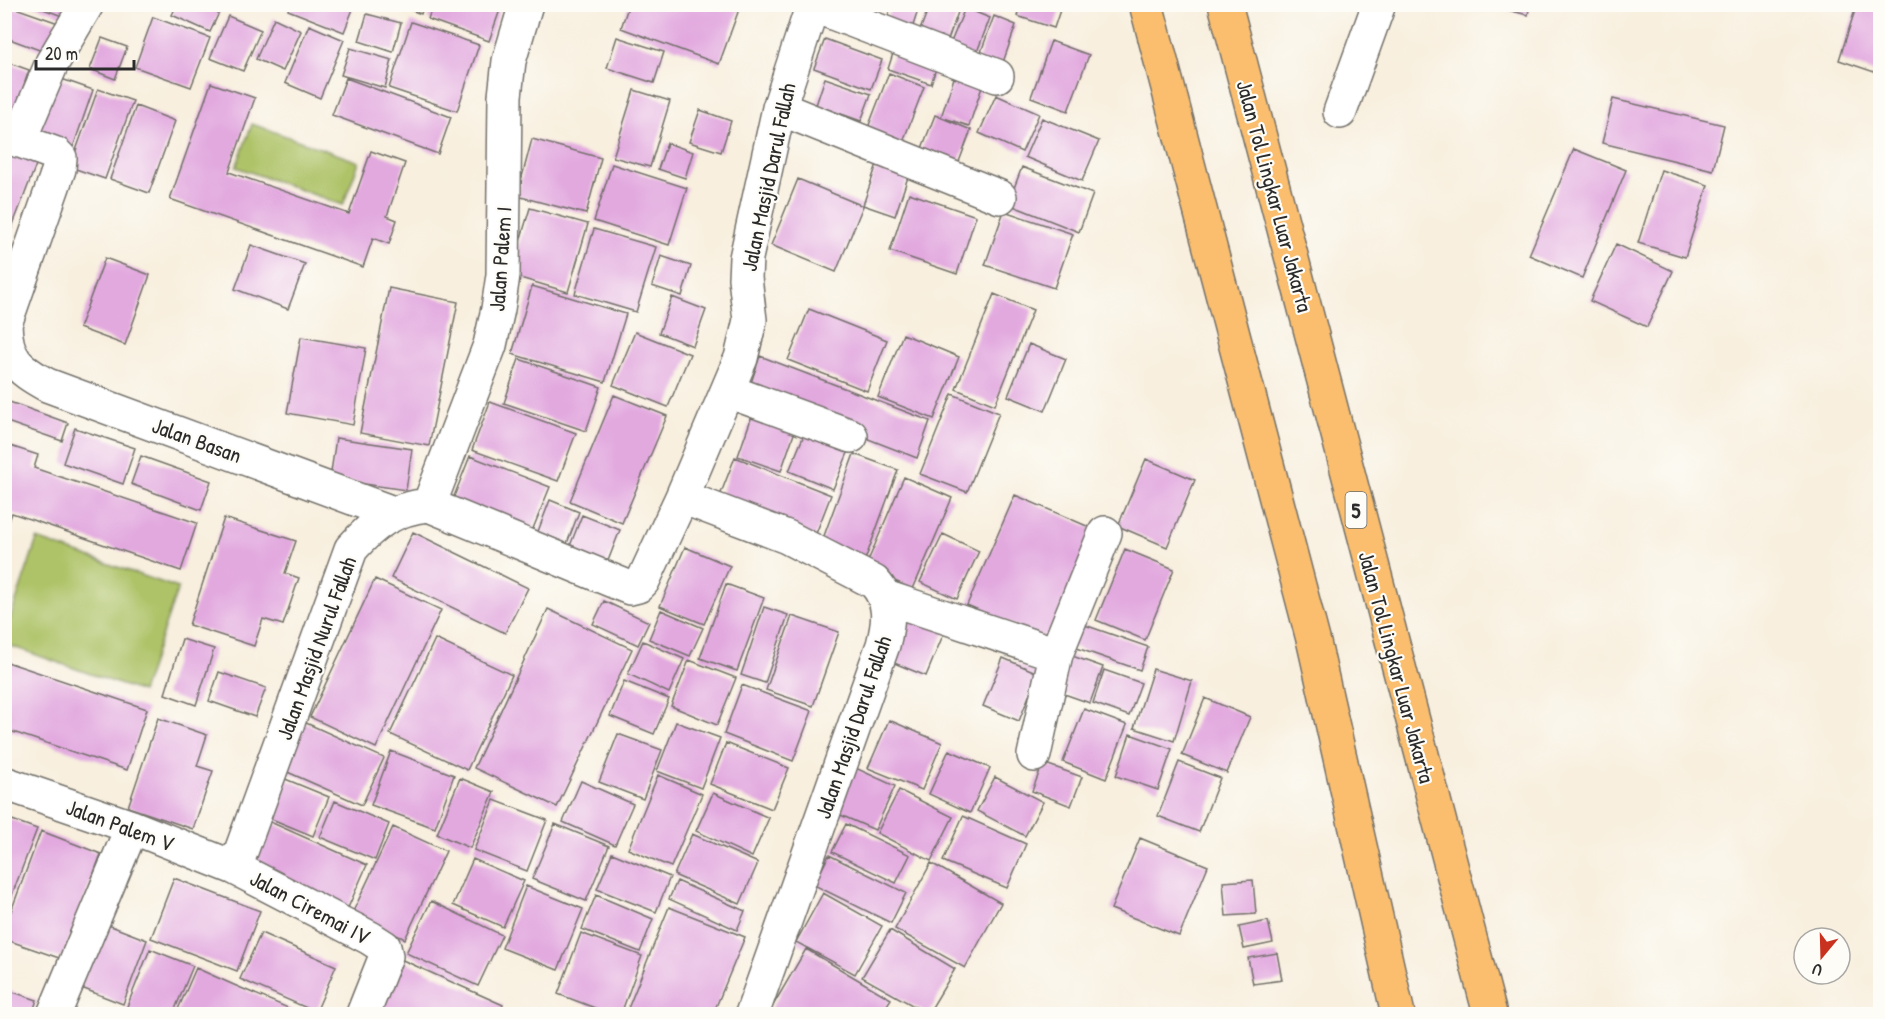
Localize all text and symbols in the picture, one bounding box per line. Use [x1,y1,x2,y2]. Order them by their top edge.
scale bar [36,33,134,71]
text: 20 m [45,41,78,66]
street label: Jalan Tol Lingkar Luar Jakarta [1230,77,1320,316]
street label: Jalan Masjid Darul Fallah [733,80,803,274]
street label: Jalan Palem I [481,205,519,313]
street label: Jalan Basan [148,410,246,470]
road number: 5 [1346,492,1366,528]
street label: Jalan Tol Lingkar Luar Jakarta [1352,548,1442,787]
street label: Jalan Masjid Nurul Fallah [269,552,363,744]
street label: Jalan Masjid Darul Fallah [808,632,898,822]
street label: Jalan Palem V [62,792,179,859]
street label: Jalan Ciremai IV [245,863,376,951]
north arrow [1792,926,1852,986]
text: U [1809,958,1825,982]

